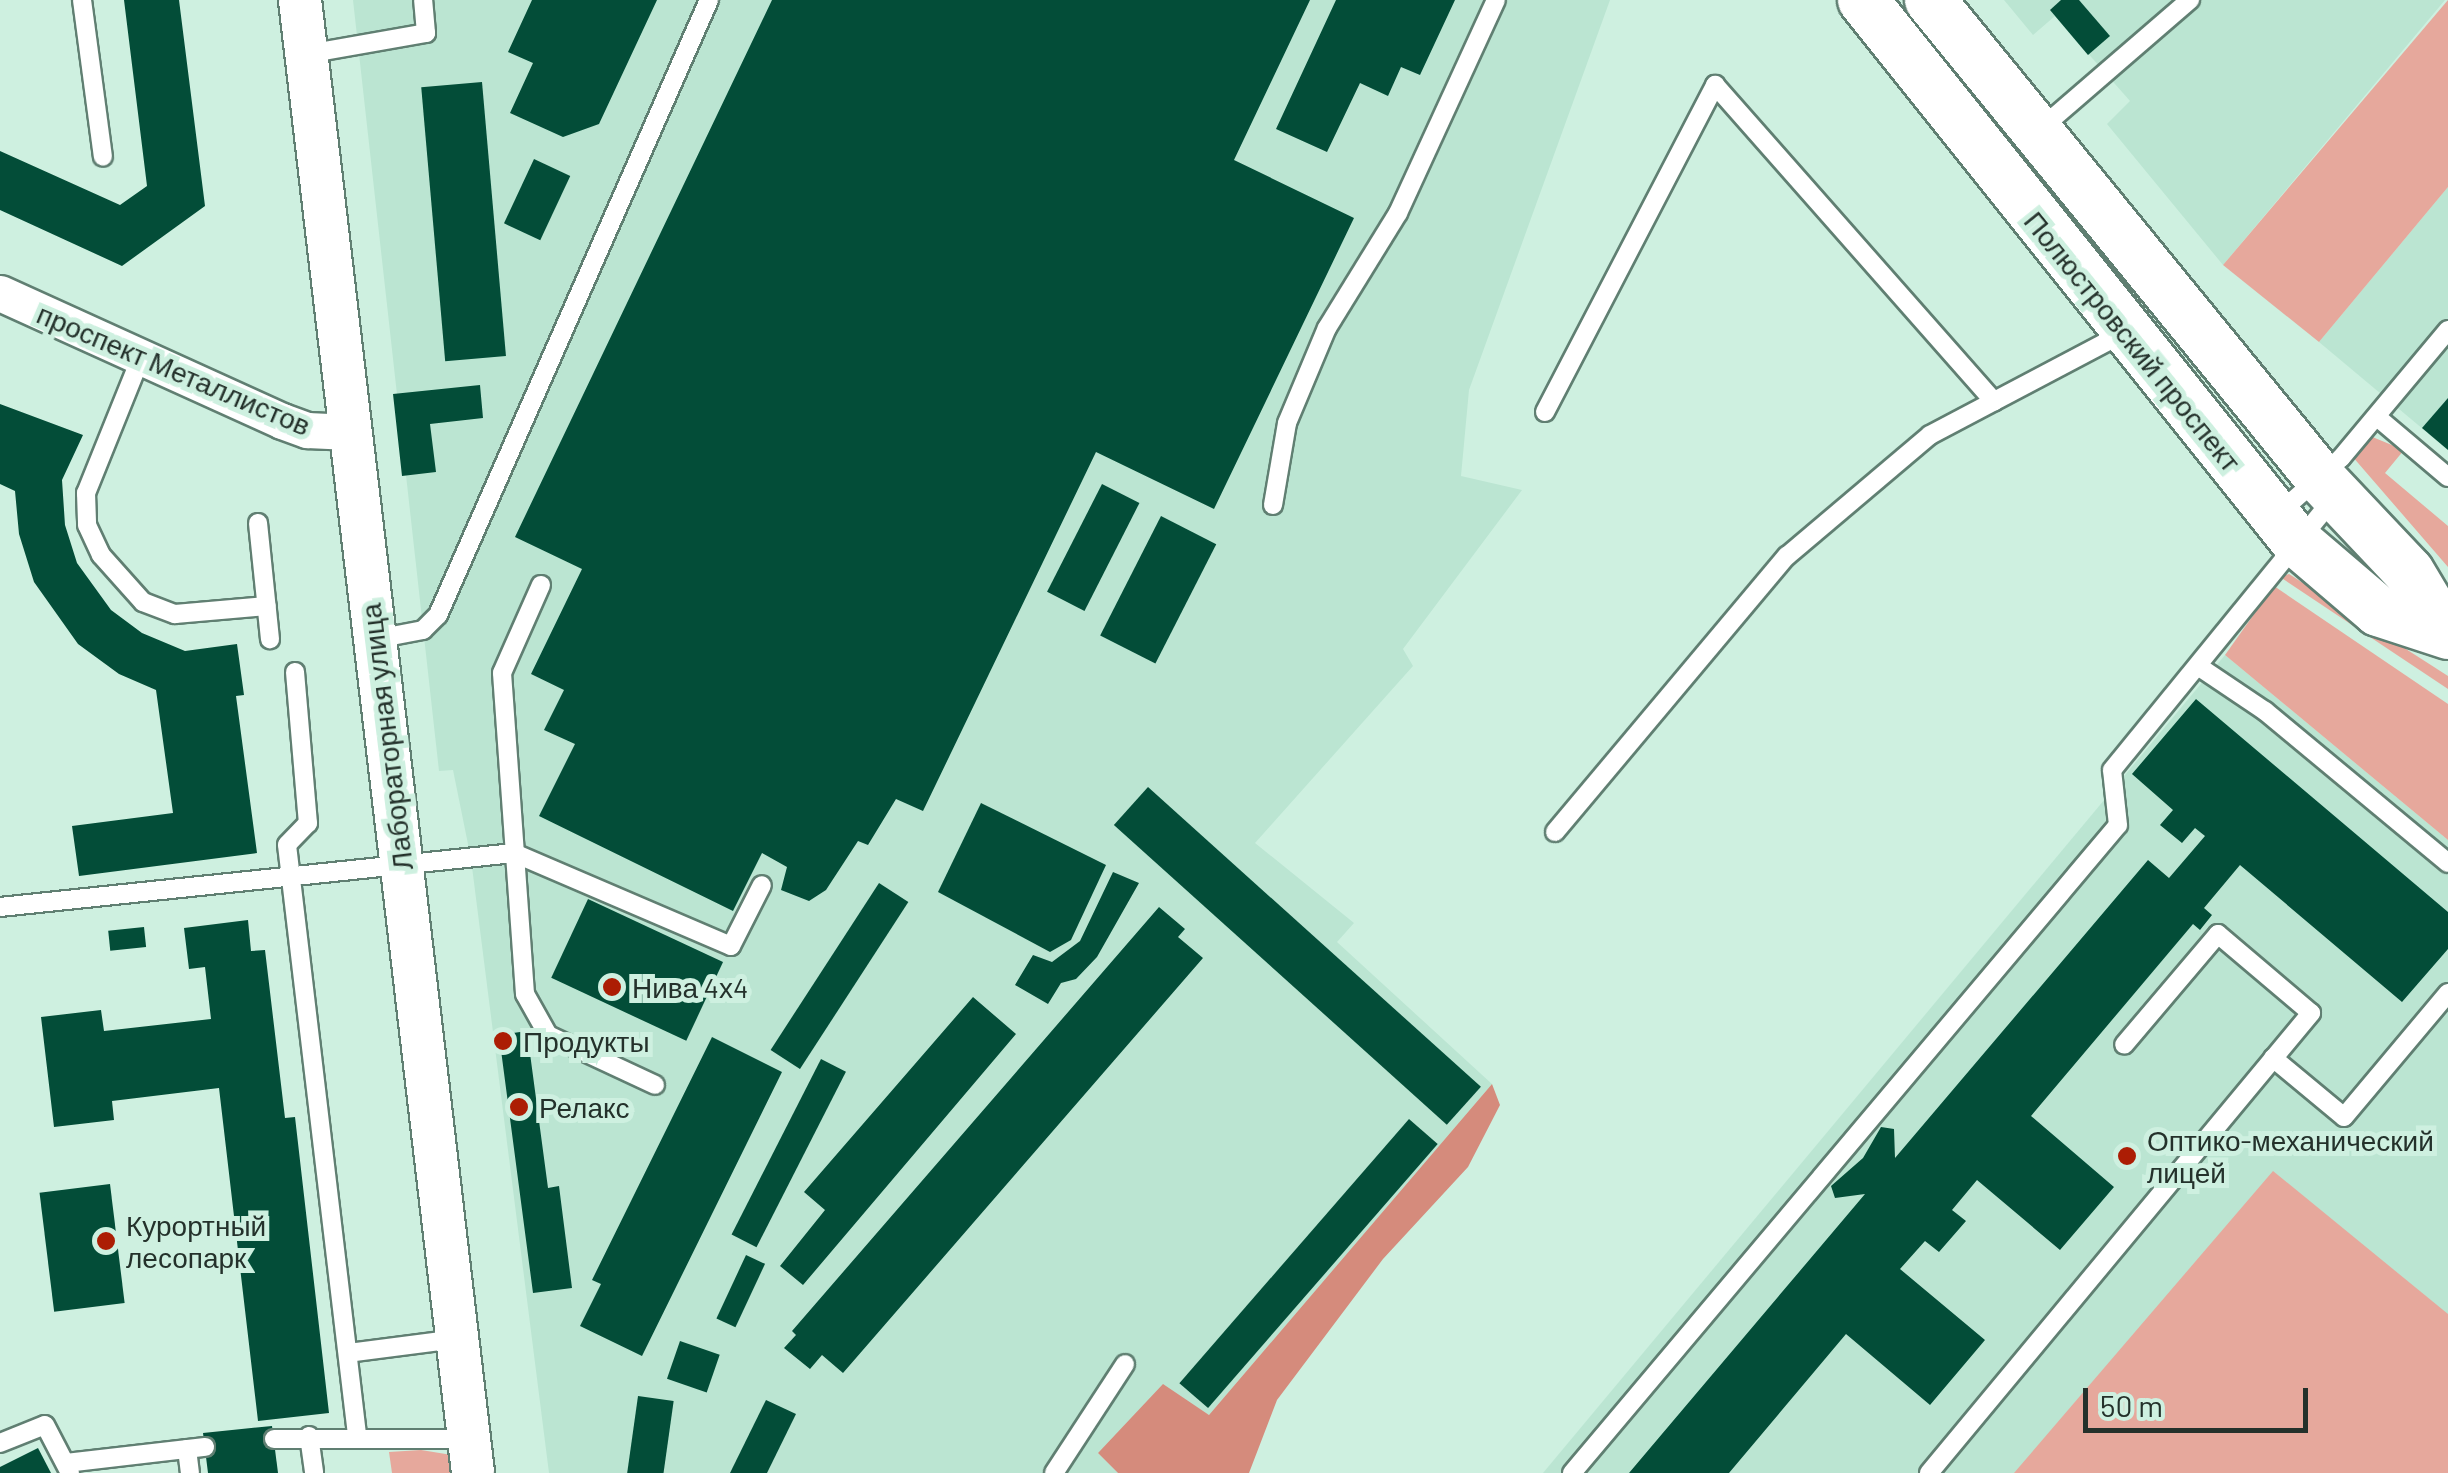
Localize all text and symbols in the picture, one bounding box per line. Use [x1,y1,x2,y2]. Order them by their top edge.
street label: Полюстровский проспект [2018,204,2248,478]
street label: проспект Металлистов [32,296,316,442]
street label: Лабораторная улица [353,602,419,872]
place label: Нива 4х4 [632,970,748,1004]
marker: Нива 4х4 [601,976,623,998]
place label: Продукты [523,1024,650,1058]
marker: Продукты [492,1030,514,1052]
place label: Релакс [539,1090,630,1124]
marker: Релакс [508,1096,530,1118]
place label: Оптико-механический лицей [2147,1123,2434,1189]
marker: Оптико-механический лицей [2116,1145,2138,1167]
place label: Курортный лесопарк [126,1208,266,1274]
marker: Курортный лесопарк [95,1230,117,1252]
scale bar [2088,1368,2313,1430]
text: 50 m [2100,1387,2163,1423]

